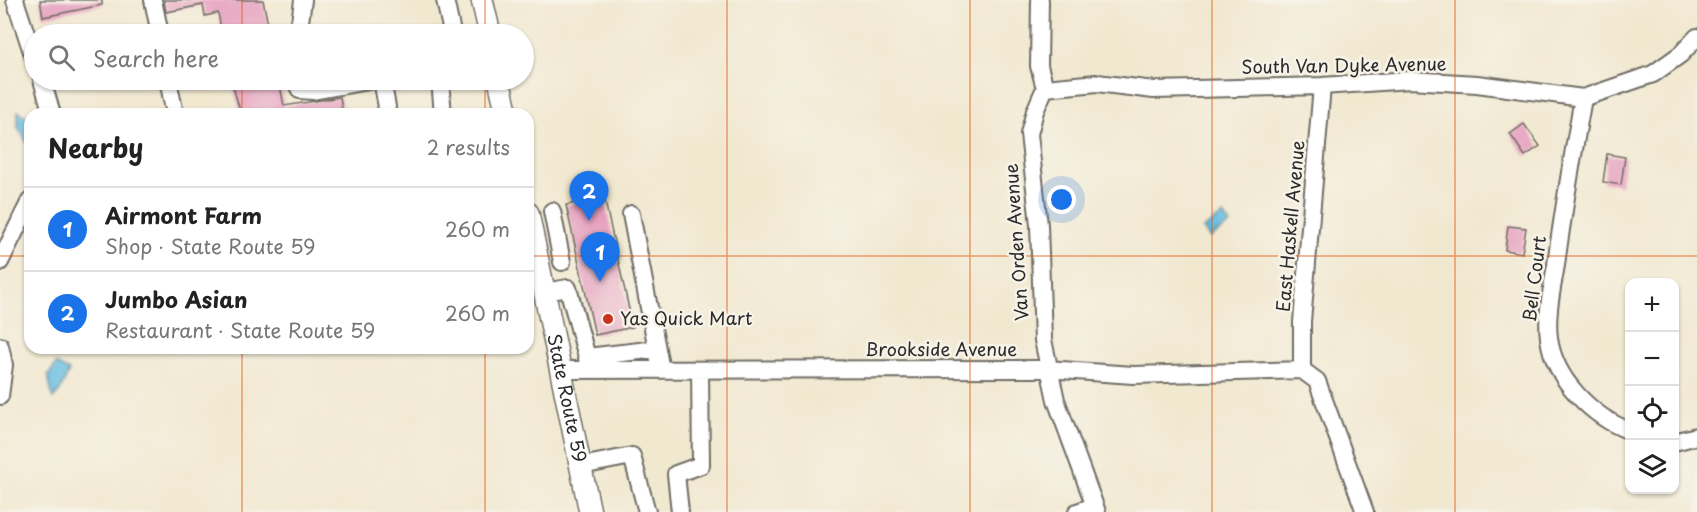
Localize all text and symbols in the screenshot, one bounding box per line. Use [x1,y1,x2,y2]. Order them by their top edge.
search box [24,24,534,90]
icon: search [45,41,78,74]
text: Search here [93,41,219,74]
street label: South Van Dyke Avenue [1241,49,1447,80]
text: Nearby [48,128,143,167]
text: 2 results [427,132,510,162]
street label: East Haskell Avenue [1269,139,1310,313]
street label: Van Orden Avenue [997,162,1034,322]
pin: 2 [570,172,608,221]
your location [1047,185,1076,214]
text: Airmont Farm [105,198,262,231]
text: 1 [63,214,72,244]
text: 260 m [445,214,510,244]
text: Shop · State Route 59 [105,231,316,261]
pin: 1 [580,232,620,282]
street label: Bell Court [1515,234,1552,324]
map controls [1625,278,1679,494]
button: + [1625,278,1679,332]
text: Jumbo Asian [105,282,248,315]
text: 2 [60,298,75,328]
text: 260 m [445,298,510,328]
place label: Yas Quick Mart [620,304,752,331]
marker: Yas Quick Mart [601,312,615,326]
text: Restaurant · State Route 59 [105,315,375,345]
street label: State Route 59 [541,331,594,465]
button: − [1625,332,1679,386]
street label: Brookside Avenue [865,335,1017,362]
button: locate [1625,386,1679,440]
button: layers [1625,440,1679,494]

